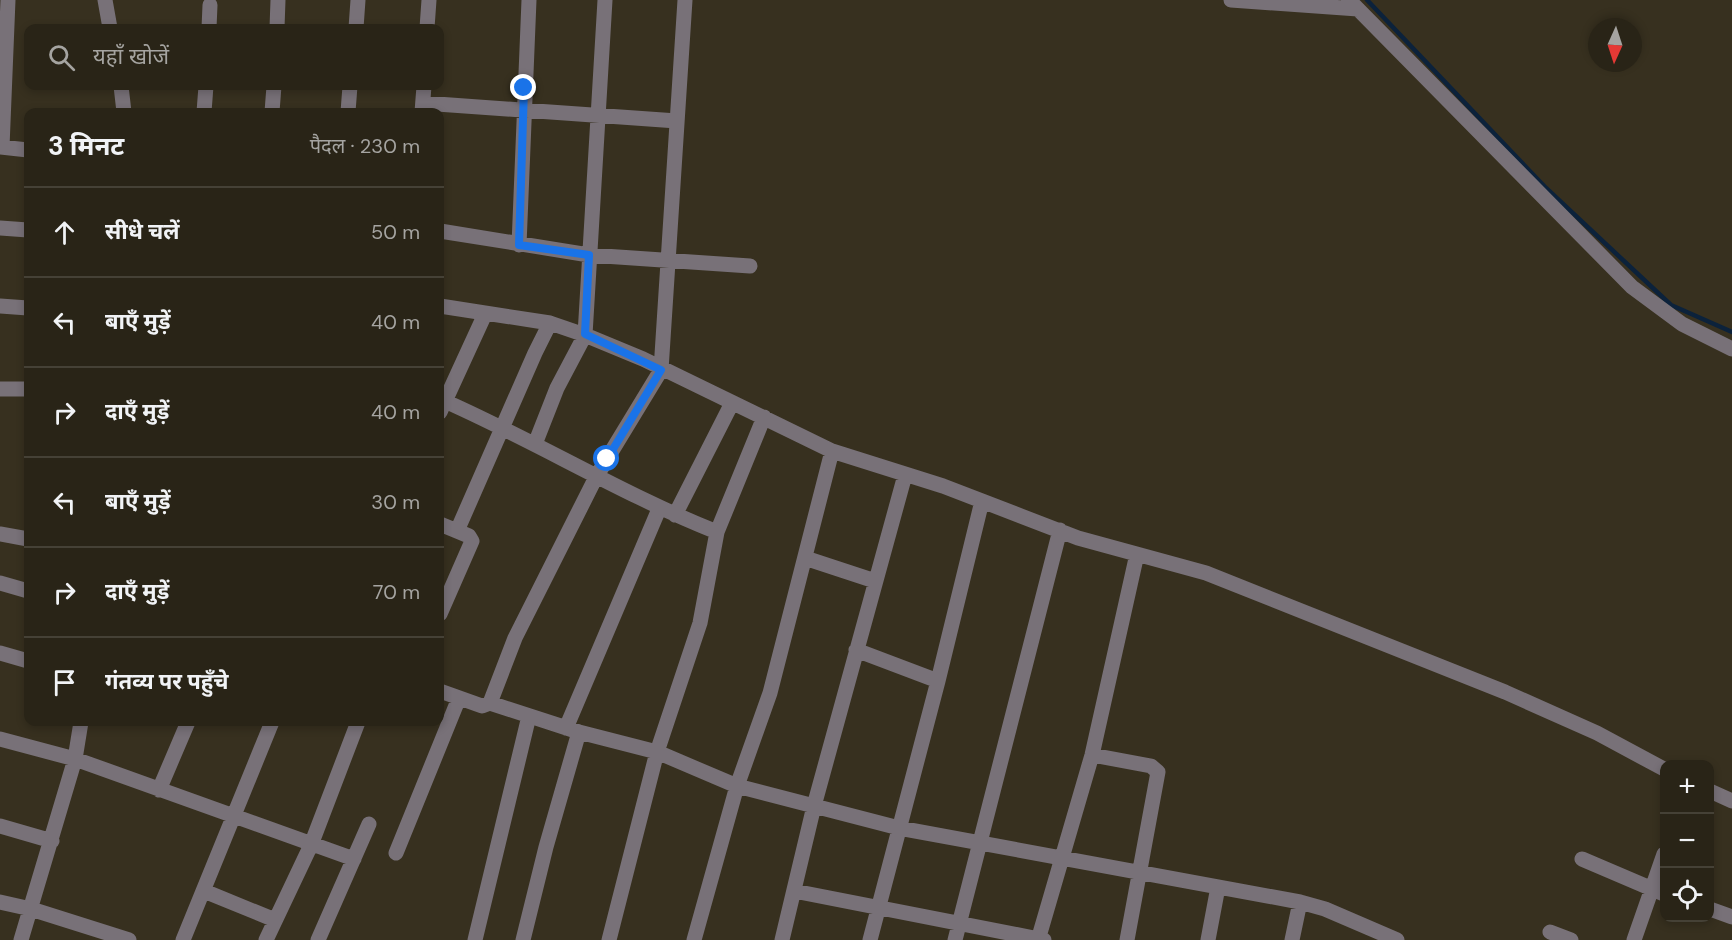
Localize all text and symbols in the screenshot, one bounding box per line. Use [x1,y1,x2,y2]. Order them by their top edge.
north arrow [1588,18,1642,72]
search box [24,24,444,90]
icon: search [45,41,78,74]
text: यहाँ खोजें [93,42,169,71]
route end [510,74,536,100]
text: 3 मिनट [48,129,124,163]
text: पैदल · 230 m [310,133,420,159]
icon: ahead [48,216,81,249]
text: सीधे चलें [105,217,180,246]
text: 50 m [371,219,420,245]
icon: left [48,306,81,339]
text: बाएँ मुड़ें [105,307,171,336]
text: 40 m [371,309,420,335]
icon: right [48,396,81,429]
text: दाएँ मुड़ें [105,397,169,426]
text: 40 m [371,399,420,425]
route start [593,445,619,471]
icon: left [48,486,81,519]
text: बाएँ मुड़ें [105,487,171,516]
text: 30 m [371,489,420,515]
icon: right [48,576,81,609]
text: दाएँ मुड़ें [105,577,169,606]
text: 70 m [373,579,420,605]
icon: arrive [48,666,81,699]
text: गंतव्य पर पहुँचे [105,667,228,696]
map controls [1660,760,1714,922]
button: + [1660,760,1714,814]
button: − [1660,814,1714,868]
button: locate [1660,868,1714,922]

